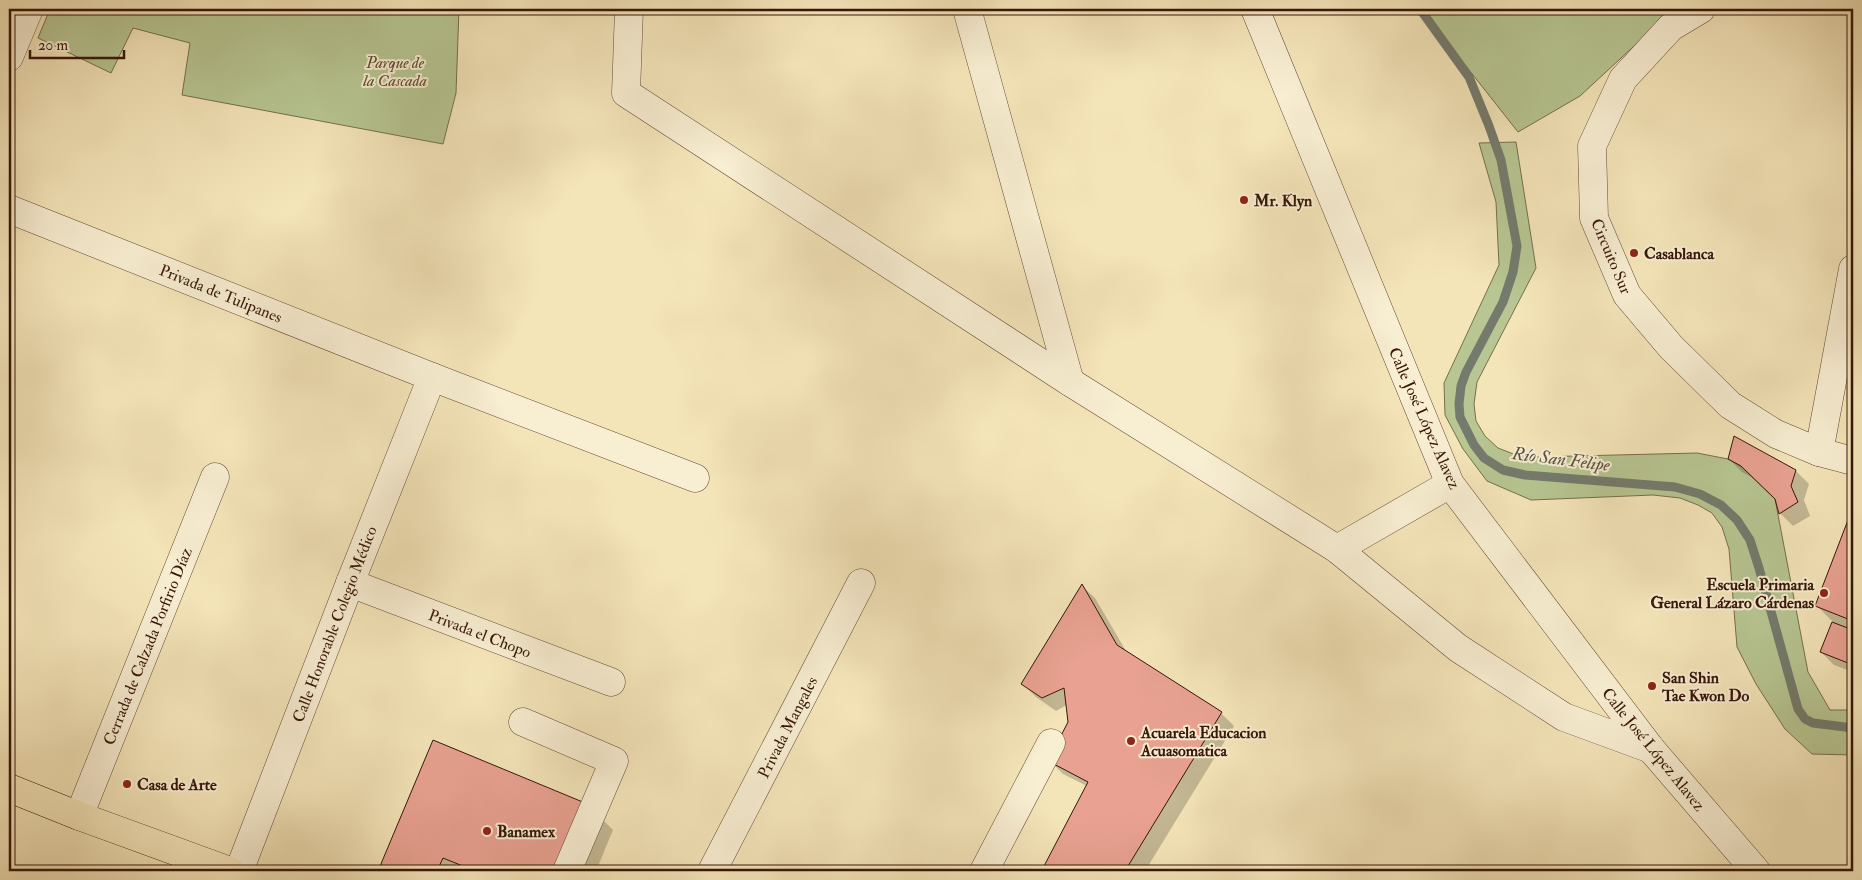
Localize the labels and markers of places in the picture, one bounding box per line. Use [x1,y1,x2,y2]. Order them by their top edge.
place label: Mr. Klyn [1253,191,1313,212]
marker: Mr. Klyn [1238,194,1250,206]
place label: Casablanca [1644,244,1714,264]
marker: Casablanca [1628,247,1640,259]
place label: Escuela Primaria General Lázaro Cárdenas [1650,575,1815,613]
marker: Escuela Primaria General Lázaro Cárdenas [1818,587,1830,599]
place label: San Shin Tae Kwon Do [1661,668,1750,706]
marker: San Shin Tae Kwon Do [1646,680,1658,692]
place label: Acuarela Educacion Acuasomatica [1140,723,1267,761]
marker: Acuarela Educacion Acuasomatica [1125,735,1137,747]
place label: Casa de Arte [137,775,217,795]
marker: Casa de Arte [121,778,133,790]
place label: Banamex [497,822,556,842]
marker: Banamex [481,825,493,837]

